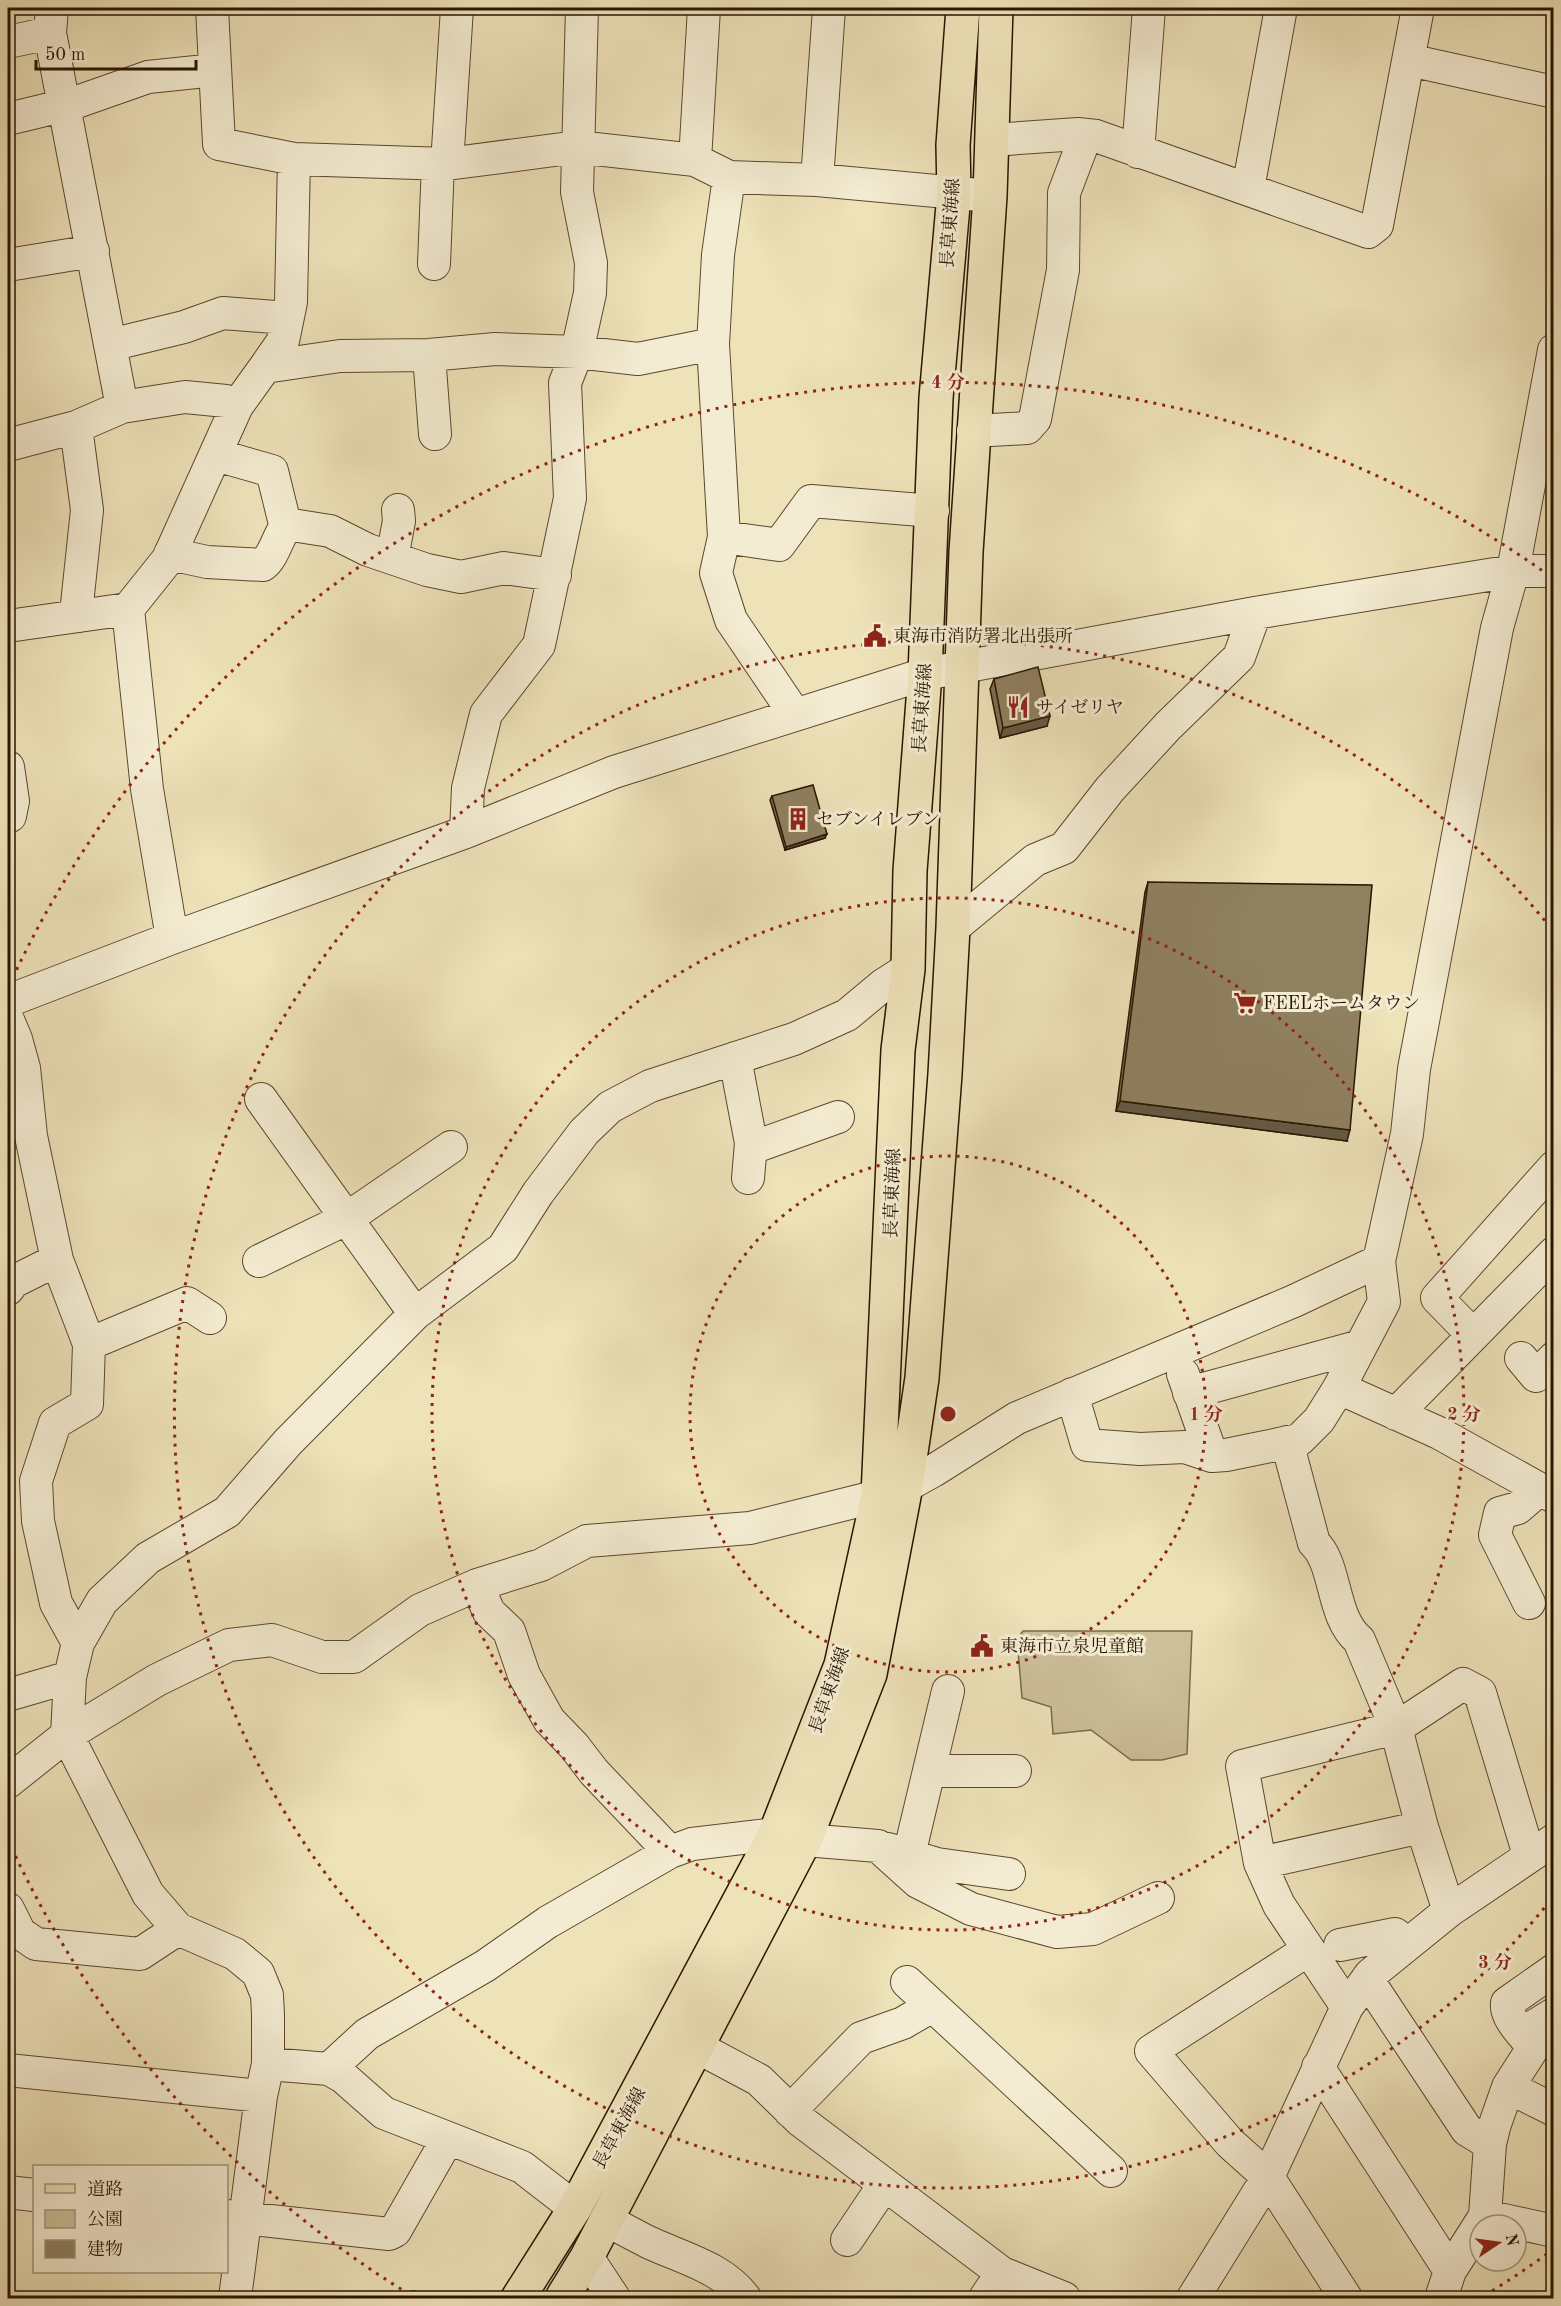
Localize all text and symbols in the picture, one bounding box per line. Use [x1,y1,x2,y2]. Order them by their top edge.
scale bar [36,33,196,71]
text: 50 m [45,46,85,64]
street label: 長草東海線 [937,177,963,269]
text: 4 分 [931,372,965,392]
public building icon: 東海市消防署北出張所 [862,623,888,649]
place label: 東海市消防署北出張所 [893,626,1073,646]
street label: 長草東海線 [909,662,935,754]
restaurant icon: サイゼリヤ [1005,694,1031,720]
place label: サイゼリヤ [1036,698,1124,717]
building icon: セブンイレブン [785,806,811,832]
place label: セブンイレブン [816,810,940,829]
supermarket icon: FEELホームタウン [1232,990,1258,1016]
place label: FEELホームタウン [1263,995,1420,1013]
street label: 長草東海線 [880,1148,904,1238]
centre of rings [938,1404,958,1424]
text: 1 分 [1189,1404,1223,1424]
text: 2 分 [1447,1404,1481,1424]
public building icon: 東海市立泉児童館 [969,1633,995,1659]
place label: 東海市立泉児童館 [1000,1636,1144,1656]
street label: 長草東海線 [805,1644,853,1736]
text: 3 分 [1478,1952,1512,1972]
street label: 長草東海線 [588,2084,650,2172]
legend [33,2165,228,2273]
text: 道路 [87,2179,123,2199]
text: 公園 [87,2210,123,2229]
north arrow [1468,2213,1528,2273]
text: N [1501,2232,1520,2249]
text: 建物 [87,2239,123,2259]

